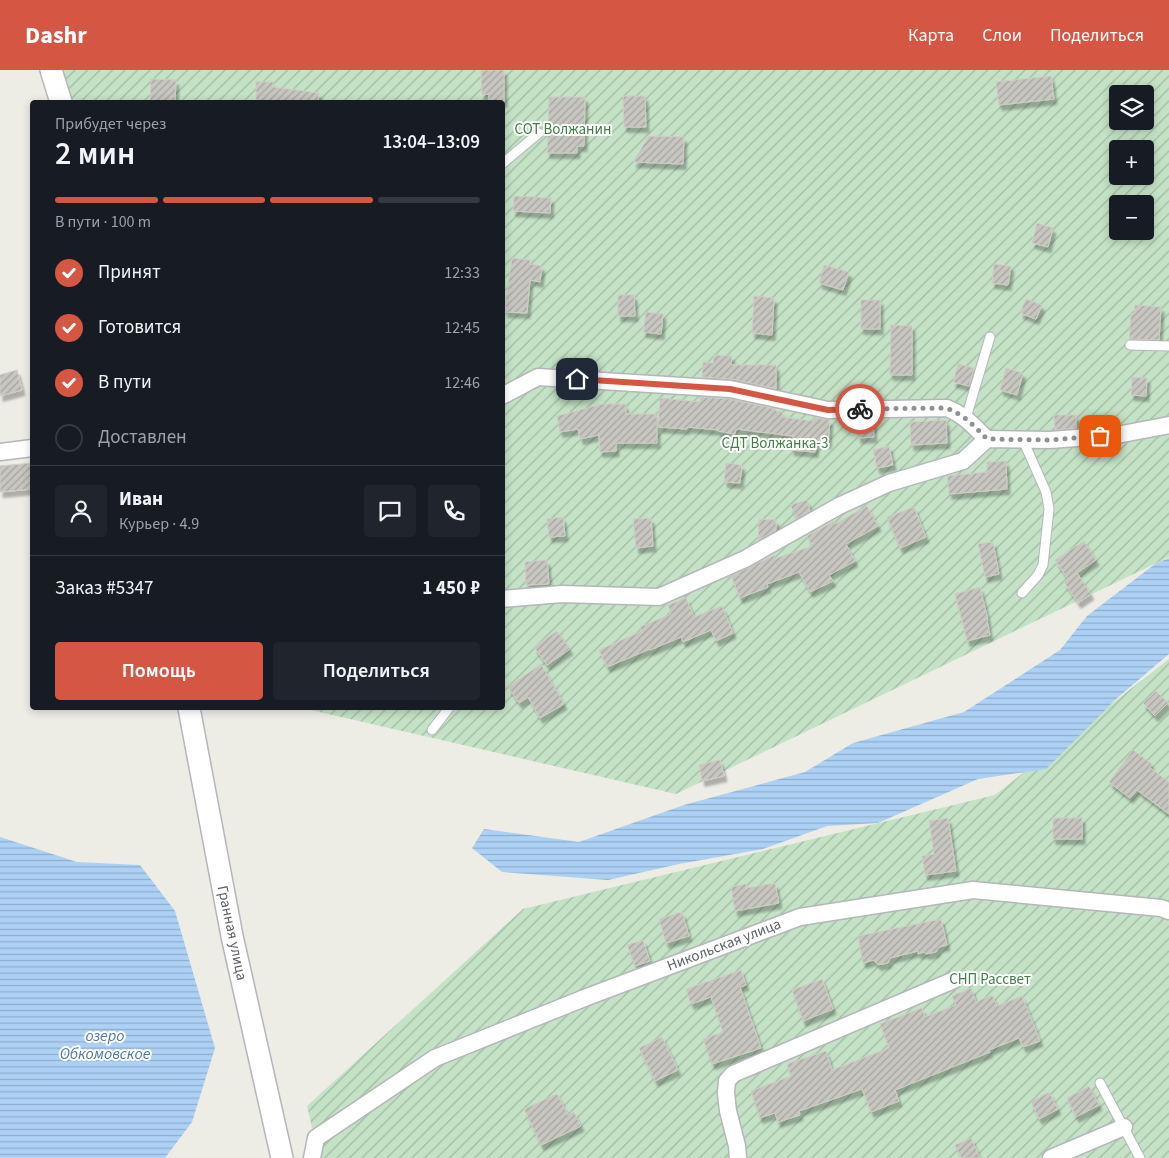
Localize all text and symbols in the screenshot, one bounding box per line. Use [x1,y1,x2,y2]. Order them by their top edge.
text: Dashr [25,18,87,53]
text: Карта [908,23,954,48]
text: Слои [982,23,1022,48]
text: Поделиться [1050,23,1144,48]
map controls [1109,85,1154,240]
button: layers [1109,85,1154,130]
text: Прибудет через [55,113,166,135]
park label: СОТ Волжанин [515,119,611,140]
text: 13:04–13:09 [382,129,480,156]
text: 2 мин [55,131,135,177]
button: + [1109,140,1154,185]
button: − [1109,195,1154,240]
text: В пути · 100 m [55,211,151,233]
icon: check [55,259,83,287]
text: Принят [98,259,161,286]
text: 12:33 [444,262,480,284]
icon: check [55,314,83,342]
text: Готовится [98,314,181,341]
text: 12:45 [444,317,480,339]
pin [556,358,598,400]
icon: home [563,365,591,393]
icon: check [55,369,83,397]
text: В пути [98,369,152,396]
text: 12:46 [444,372,480,394]
courier [835,384,885,434]
icon: bike [846,395,874,423]
pin [1079,415,1121,457]
icon: bag [1086,422,1114,450]
text: Доставлен [98,424,187,451]
park label: СДТ Волжанка-3 [722,433,828,454]
button: person [55,485,107,537]
button: chat [364,485,416,537]
button: phone [428,485,480,537]
text: Иван [119,486,163,513]
text: Курьер · 4.9 [119,513,199,535]
text: Заказ #5347 [55,575,154,602]
text: 1 450 ₽ [422,575,480,602]
button: Помощь [55,642,263,700]
button: Поделиться [273,642,480,700]
street label: Гранная улица [212,884,252,982]
street label: Никольская улица [664,914,784,976]
park label: СНП Рассвет [949,969,1031,990]
water label: озеро Обкомовское [60,1025,151,1065]

